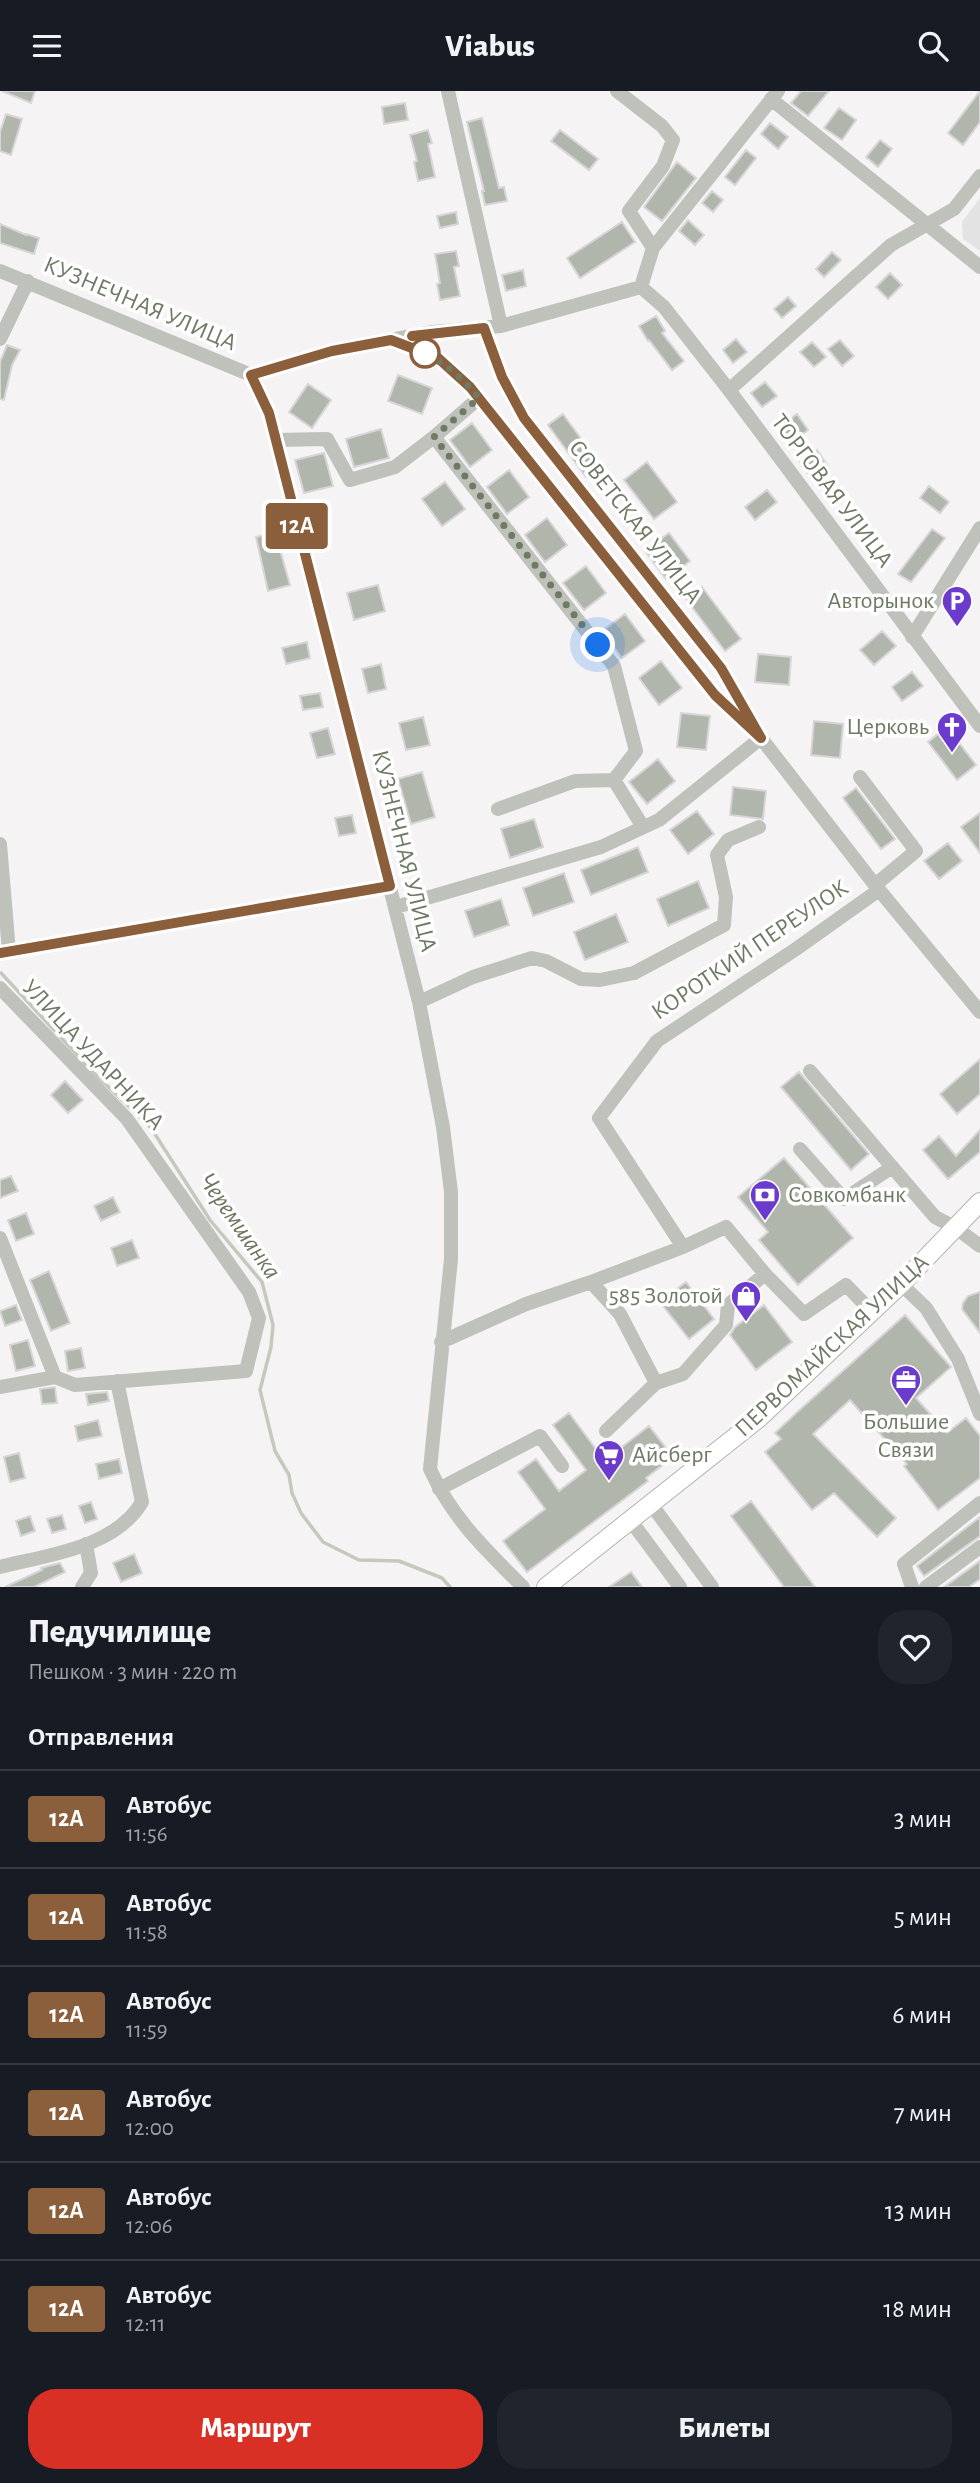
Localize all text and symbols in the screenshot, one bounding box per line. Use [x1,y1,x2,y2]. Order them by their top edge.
icon: menu [28,27,66,65]
icon: search [914,27,952,65]
text: Viabus [445,30,535,62]
street label: КУЗНЕЧНАЯ УЛИЦА [40,253,240,355]
unlabelled marker [410,338,440,368]
street label: ТОРГОВАЯ УЛИЦА [767,410,897,572]
street label: СОВЕТСКАЯ УЛИЦА [564,436,706,608]
line badge: 12А [257,503,337,549]
text: 12А [280,514,314,538]
parking icon: Авторынок [940,584,974,628]
place label: Авторынок [827,589,934,613]
your location [580,627,615,662]
church icon: Церковь [935,710,969,754]
place label: Церковь [846,715,929,739]
street label: КУЗНЕЧНАЯ УЛИЦА [367,748,441,954]
street label: КОРОТКИЙ ПЕРЕУЛОК [647,875,853,1025]
street label: УЛИЦА УДАРНИКА [17,975,169,1135]
water label: Черемшанка [194,1168,286,1284]
bank icon: Совкомбанк [748,1178,782,1222]
place label: Совкомбанк [788,1183,906,1207]
street label: ПЕРВОМАЙСКАЯ УЛИЦА [731,1250,933,1442]
shop icon: 585 Золотой [729,1279,763,1323]
place label: 585 Золотой [609,1284,723,1308]
office icon: Большие Связи [889,1363,923,1407]
place label: Большие Связи [863,1410,949,1462]
supermarket icon: Айсберг [592,1438,626,1482]
place label: Айсберг [632,1443,712,1467]
button: heart [878,1610,952,1684]
text: Педучилище [28,1616,211,1649]
text: Пешком · 3 мин · 220 m [28,1661,237,1684]
text: Отправления [28,1724,174,1750]
text: Автобус [126,1792,212,1818]
text: 3 мин [894,1806,952,1832]
text: 12А [49,1807,84,1831]
text: 11:56 [126,1823,168,1846]
text: Автобус [126,1890,212,1916]
text: 5 мин [894,1904,952,1930]
text: 12А [49,1905,84,1929]
text: 11:58 [126,1921,168,1944]
text: Автобус [126,1988,212,2014]
text: 6 мин [892,2002,952,2028]
text: 12А [49,2003,84,2027]
text: 11:59 [126,2019,168,2042]
text: Автобус [126,2086,212,2112]
text: 7 мин [894,2100,952,2126]
text: 12А [49,2101,84,2125]
text: 12:00 [126,2117,174,2140]
text: Автобус [126,2184,212,2210]
text: 13 мин [885,2198,952,2224]
text: 12А [49,2199,84,2223]
text: 12:06 [126,2215,173,2238]
text: Автобус [126,2282,212,2308]
text: 18 мин [883,2296,952,2322]
text: 12А [49,2297,84,2321]
text: 12:11 [126,2313,165,2336]
button: Маршрут [28,2389,483,2469]
button: Билеты [497,2389,952,2469]

